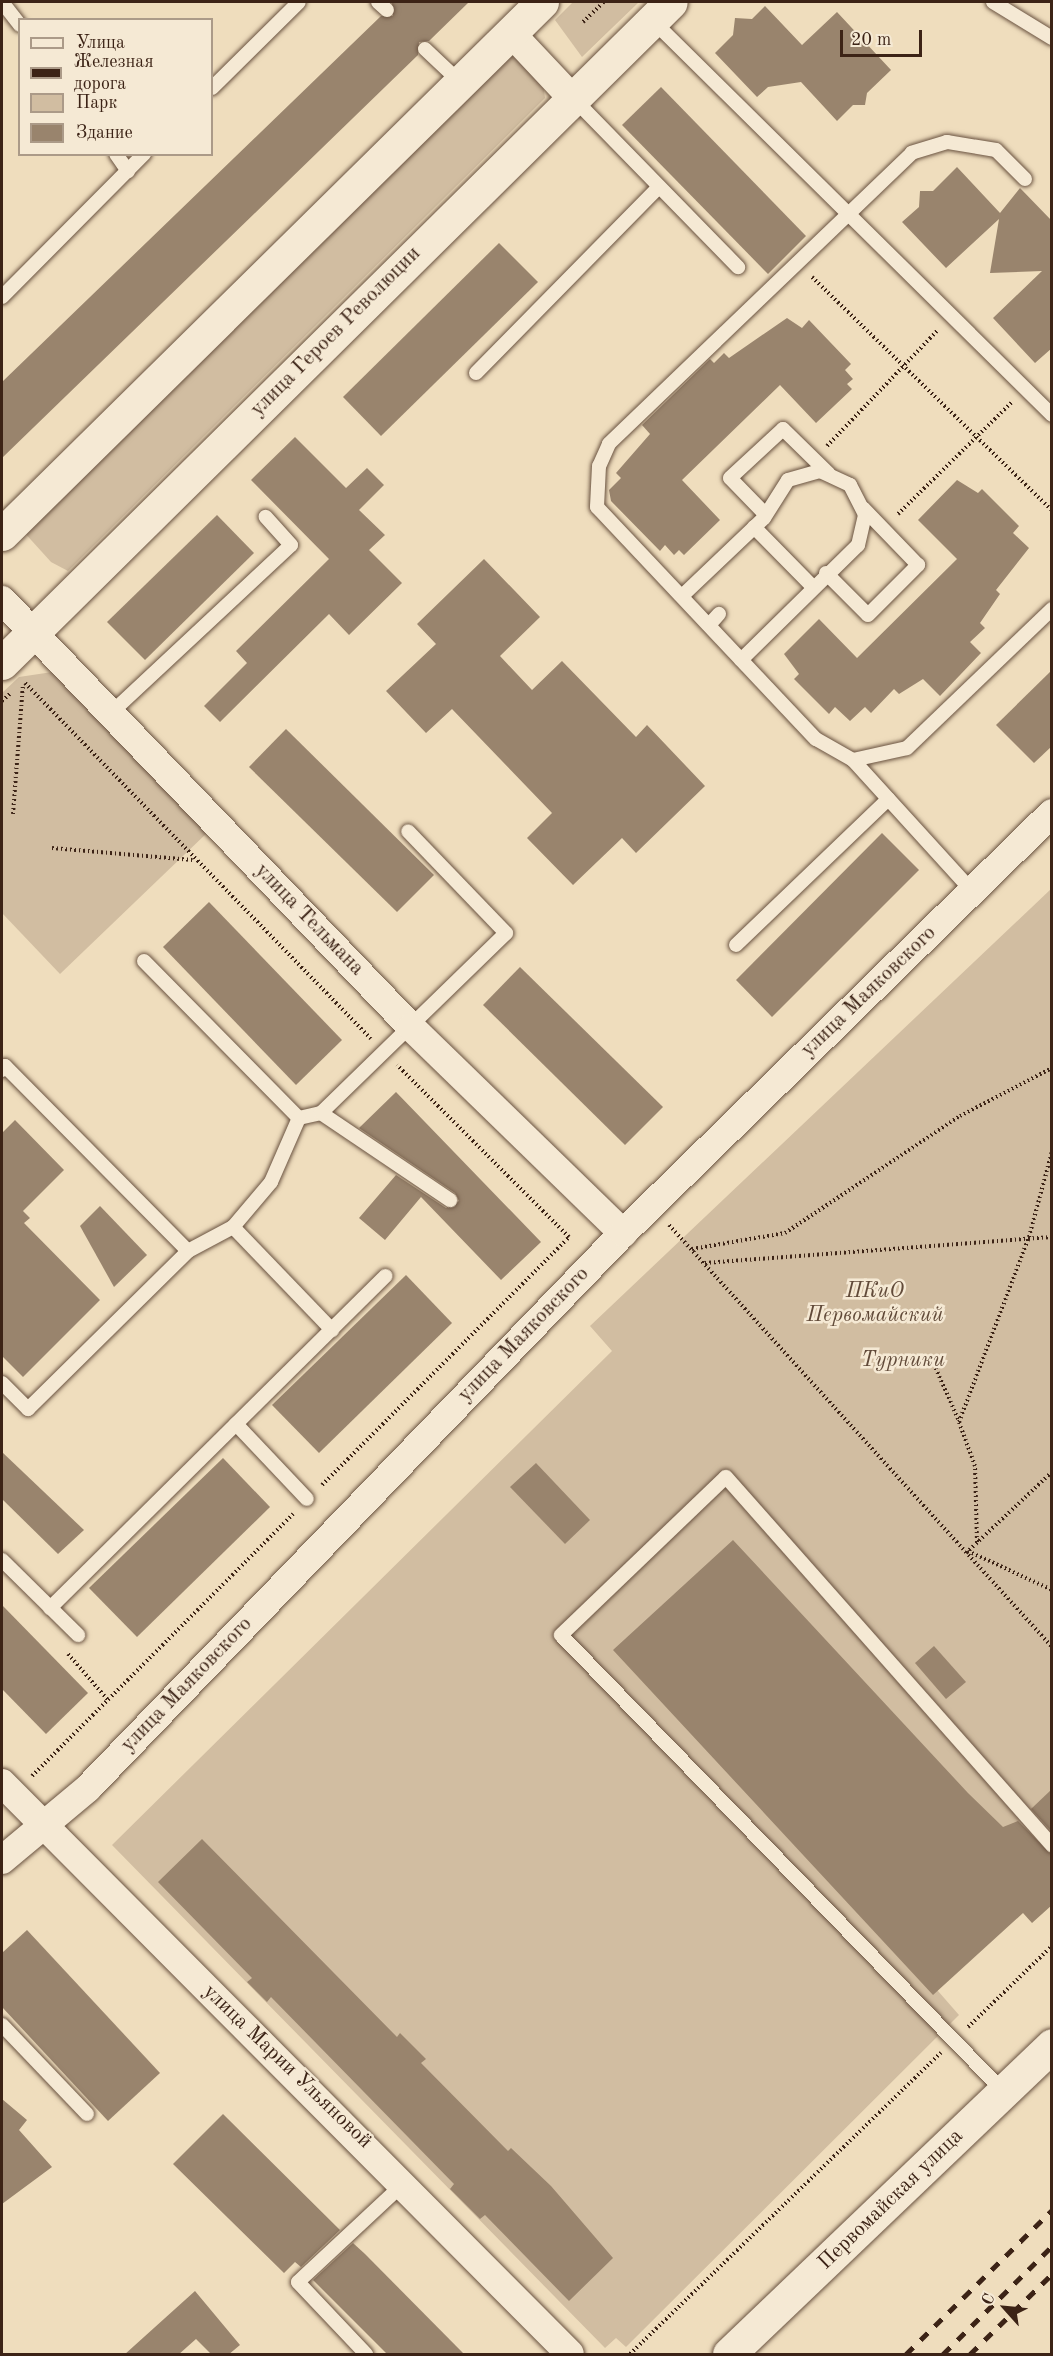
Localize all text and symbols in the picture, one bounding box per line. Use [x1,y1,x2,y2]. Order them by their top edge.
legend [18,18,213,156]
scale bar [843,18,926,56]
text: 20 m [851,31,891,49]
text: Улица [76,34,125,52]
text: Железная дорога [74,53,154,93]
text: Парк [76,94,117,112]
text: Здание [76,124,133,142]
street label: улица Героев Революции [246,242,426,422]
street label: улица Тельмана [249,859,369,981]
street label: улица Маяковского [796,921,942,1063]
street label: улица Маяковского [453,1262,595,1408]
park label: ПКиО Первомайский [807,1279,943,1329]
park label: Турники [861,1348,945,1374]
street label: улица Маяковского [116,1612,258,1758]
street label: улица Марии Ульяновой [197,1980,377,2154]
street label: Первомайская улица [813,2124,969,2276]
north arrow [975,2278,1035,2338]
text: С [979,2291,998,2308]

